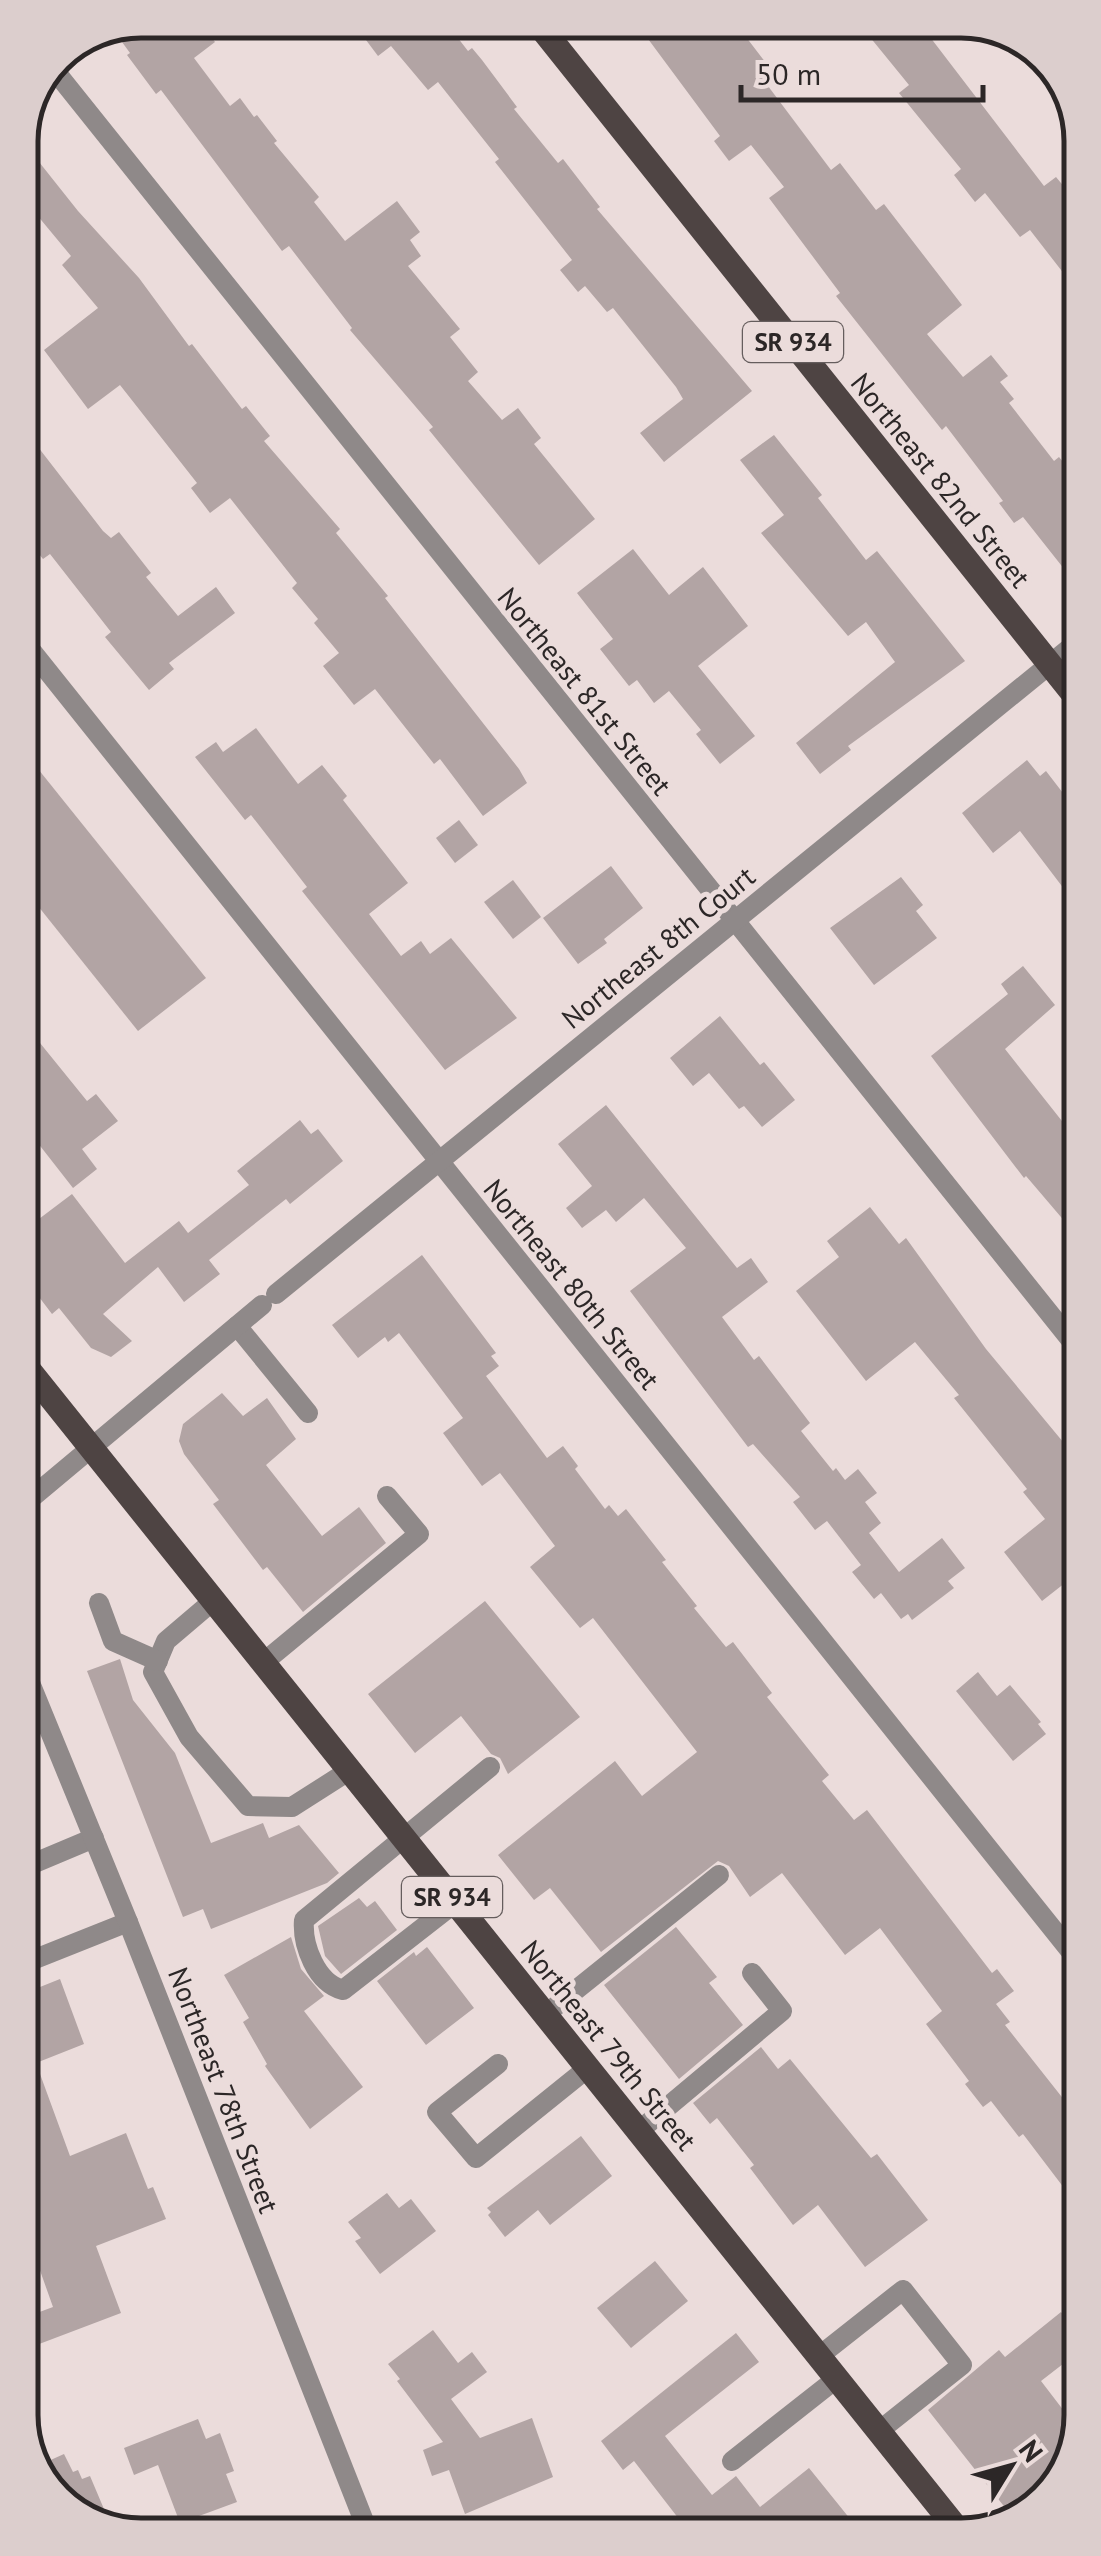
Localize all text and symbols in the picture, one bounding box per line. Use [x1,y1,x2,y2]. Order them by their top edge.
scale bar [741,40,984,102]
text: 50 m [756,54,821,93]
road number: SR 934 [743,322,843,362]
street label: Northeast 82nd Street [843,365,1039,595]
street label: Northeast 81st Street [490,580,680,803]
street label: Northeast 8th Court [554,857,763,1036]
street label: Northeast 80th Street [476,1171,669,1397]
road number: SR 934 [402,1877,502,1917]
street label: Northeast 79th Street [513,1932,706,2158]
street label: Northeast 78th Street [160,1962,288,2219]
north arrow [961,2416,1061,2516]
text: N [1011,2432,1052,2469]

